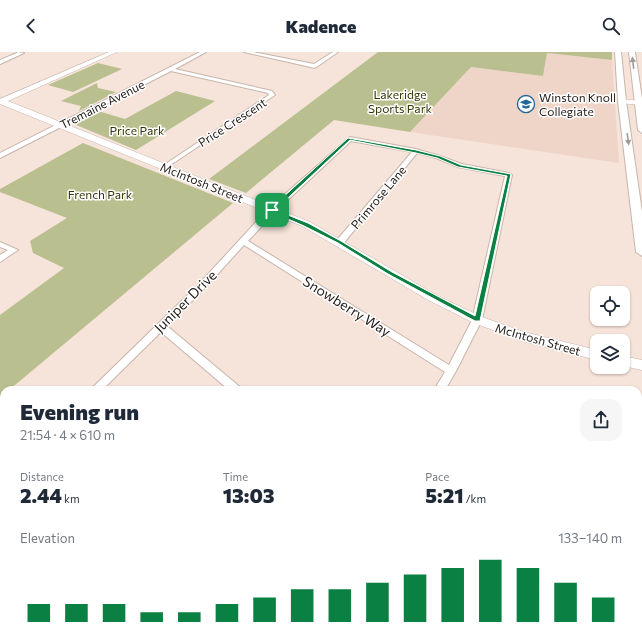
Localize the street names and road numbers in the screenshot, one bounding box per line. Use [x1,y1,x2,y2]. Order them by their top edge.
street label: Tremaine Avenue [57,77,147,131]
street label: Price Crescent [195,95,269,149]
street label: McIntosh Street [159,159,246,205]
street label: Primrose Lane [348,163,408,231]
street label: Juniper Drive [150,266,220,336]
street label: Snowberry Way [300,272,394,340]
street label: McIntosh Street [494,320,582,358]

